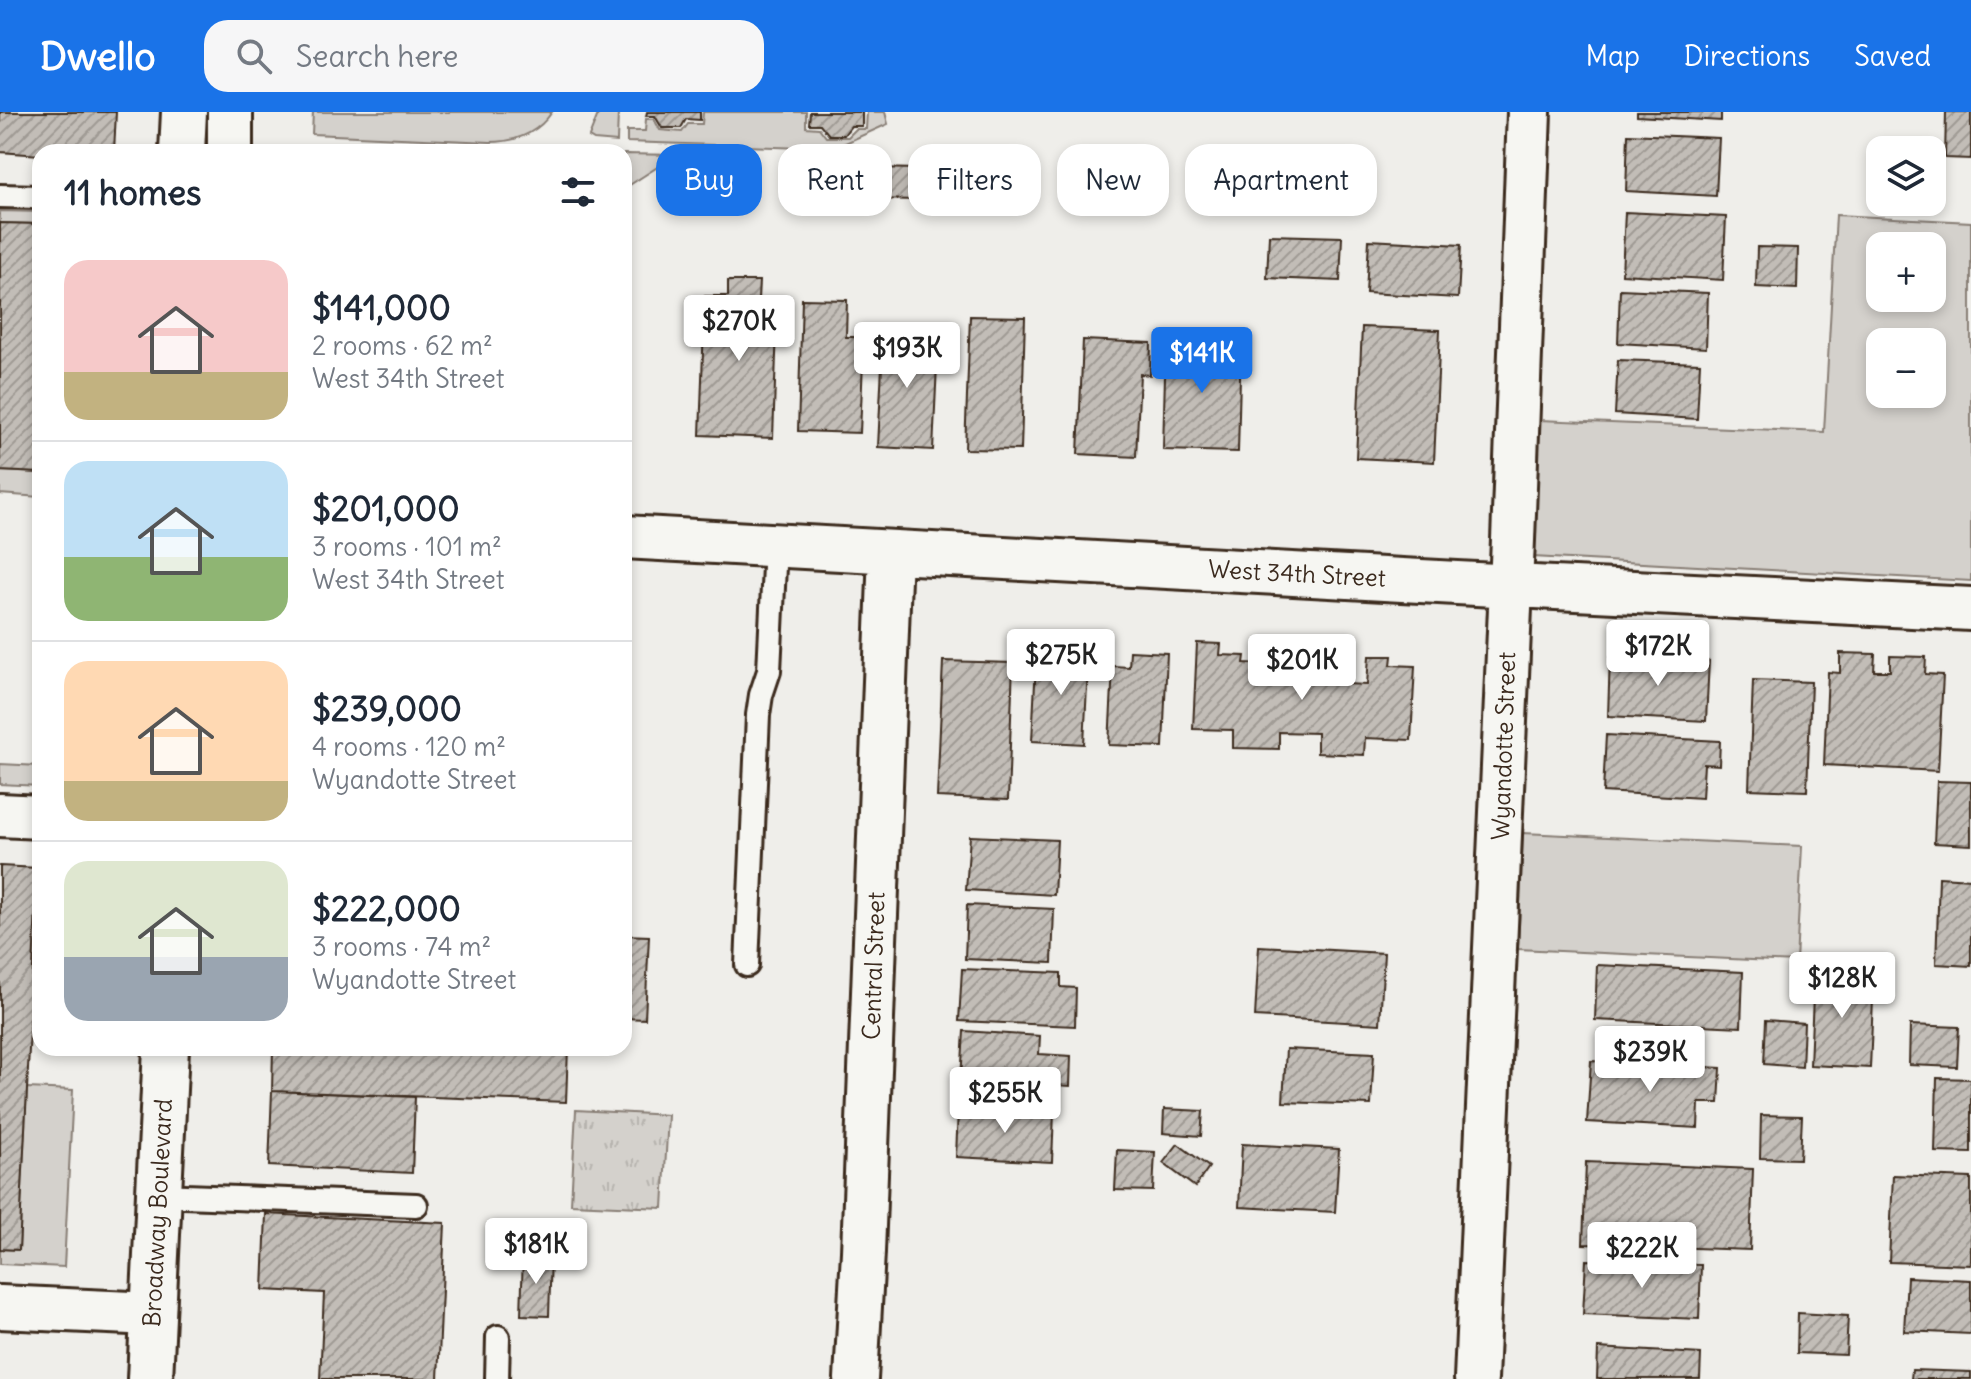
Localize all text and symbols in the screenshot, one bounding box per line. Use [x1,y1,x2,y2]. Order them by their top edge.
search box [204,20,764,92]
text: Dwello [40,33,156,80]
icon: search [232,34,276,78]
text: Search here [296,37,458,75]
text: Map [1585,38,1640,74]
text: Directions [1684,38,1810,74]
text: Saved [1854,38,1931,74]
map controls [1866,136,1946,408]
button: layers [1866,136,1946,216]
chip: Buy [656,144,762,216]
chip: Rent [778,144,892,216]
chip: Filters [908,144,1041,216]
chip: New [1057,144,1169,216]
chip: Apartment [1185,144,1377,216]
icon: filters [556,170,600,214]
text: 11 homes [64,171,201,214]
button: + [1866,232,1946,312]
text: $141,000 [312,286,451,329]
icon: home [128,292,224,388]
pin: $270K [683,295,795,363]
text: $270K [702,304,776,337]
pin: $193K [851,322,963,390]
pin: $141K [1146,327,1258,395]
button: − [1866,328,1946,408]
text: 2 rooms · 62 m² [312,329,493,362]
text: $193K [872,331,942,364]
text: $141K [1169,336,1235,369]
text: West 34th Street [312,362,505,395]
text: $201,000 [312,487,460,530]
icon: home [128,493,224,589]
text: 3 rooms · 101 m² [312,530,502,563]
street label: West 34th Street [1207,553,1387,593]
text: West 34th Street [312,563,505,596]
pin: $172K [1602,620,1714,688]
pin: $275K [1005,629,1117,697]
text: $172K [1624,629,1692,662]
pin: $201K [1246,634,1358,702]
text: $275K [1025,638,1097,671]
text: $201K [1266,643,1338,676]
street label: Wyandotte Street [1485,651,1521,841]
text: $239,000 [312,687,462,730]
icon: home [128,693,224,789]
text: 4 rooms · 120 m² [312,730,506,763]
text: Wyandotte Street [312,763,516,796]
text: $222,000 [312,887,461,930]
street label: Central Street [855,891,891,1041]
icon: home [128,893,224,989]
text: 3 rooms · 74 m² [312,930,491,963]
pin: $128K [1786,952,1898,1020]
text: $128K [1807,961,1877,994]
text: Wyandotte Street [312,963,516,996]
pin: $239K [1594,1026,1706,1094]
text: $239K [1613,1035,1687,1068]
pin: $255K [949,1067,1061,1135]
text: $255K [968,1076,1042,1109]
street label: Broadway Boulevard [136,1098,178,1328]
pin: $181K [480,1218,592,1286]
pin: $222K [1586,1222,1698,1290]
text: $181K [503,1227,569,1260]
text: $222K [1605,1231,1679,1264]

